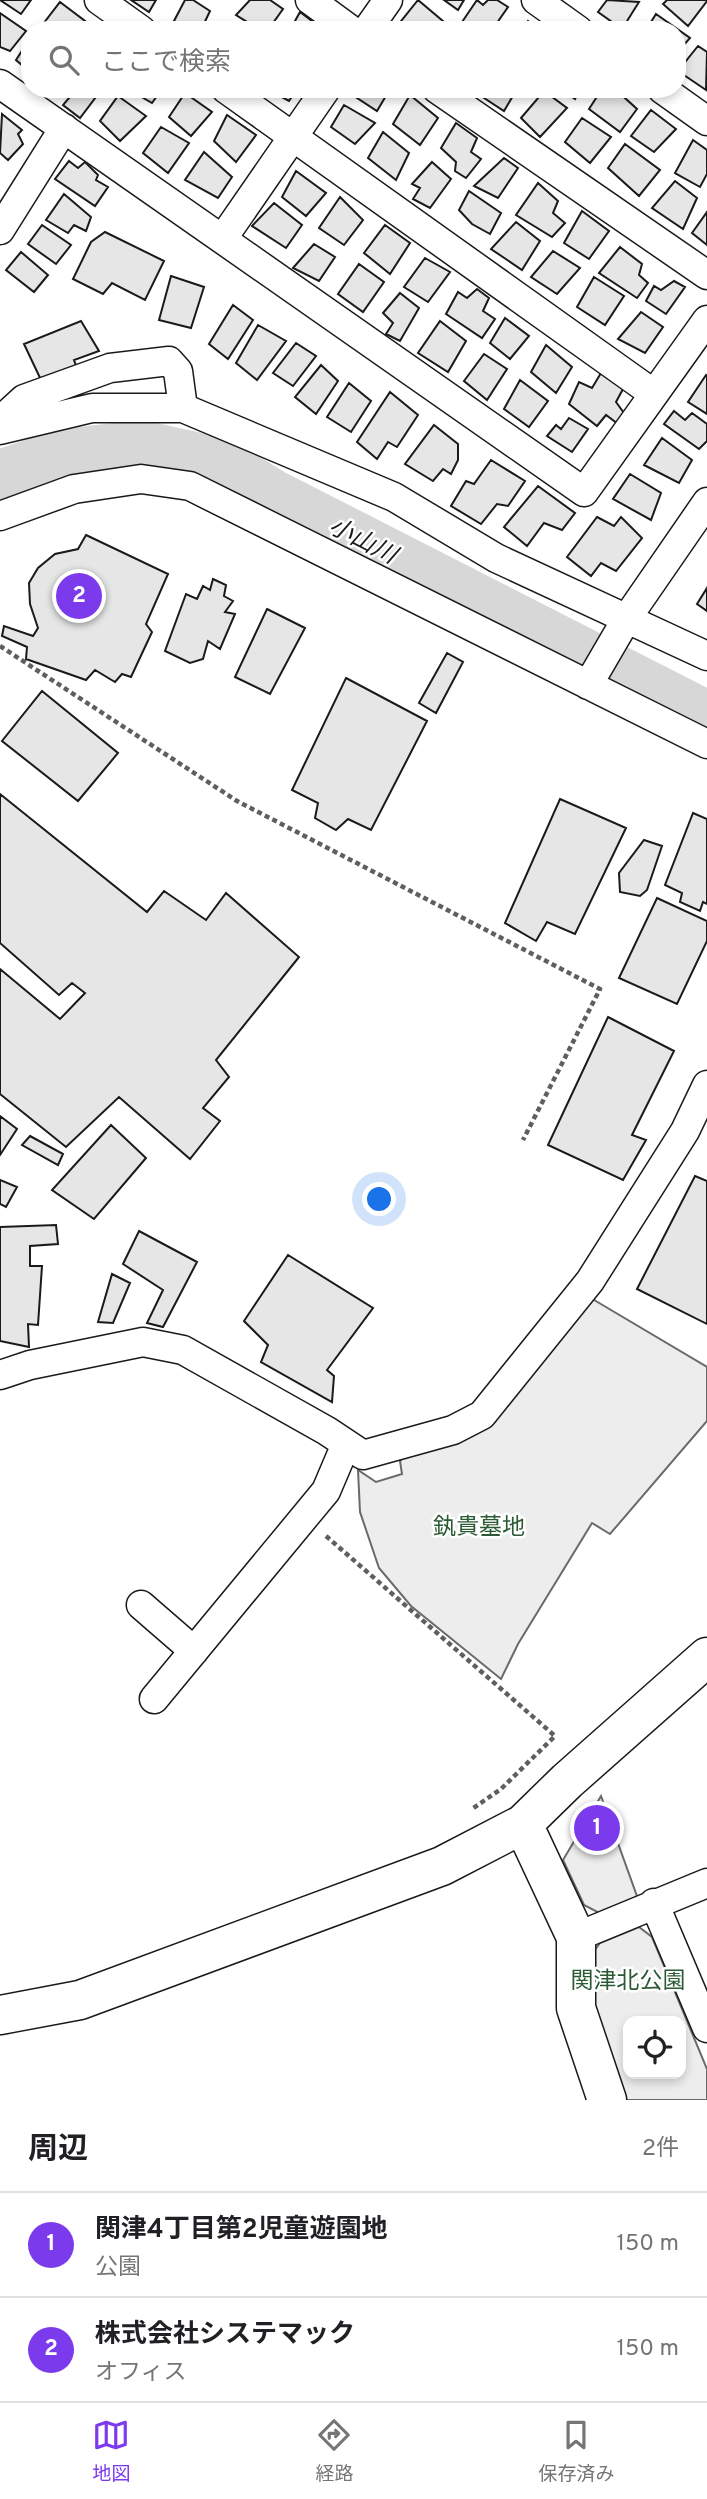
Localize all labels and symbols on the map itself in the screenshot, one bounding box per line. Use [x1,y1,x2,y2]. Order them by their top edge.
water label: 小山川 [323,512,404,573]
pin: 2 [56,570,102,622]
your location [362,1182,396,1216]
park label: 釻貴墓地 [433,1514,525,1543]
pin: 1 [574,1802,620,1854]
park label: 関津北公園 [571,1968,686,1997]

